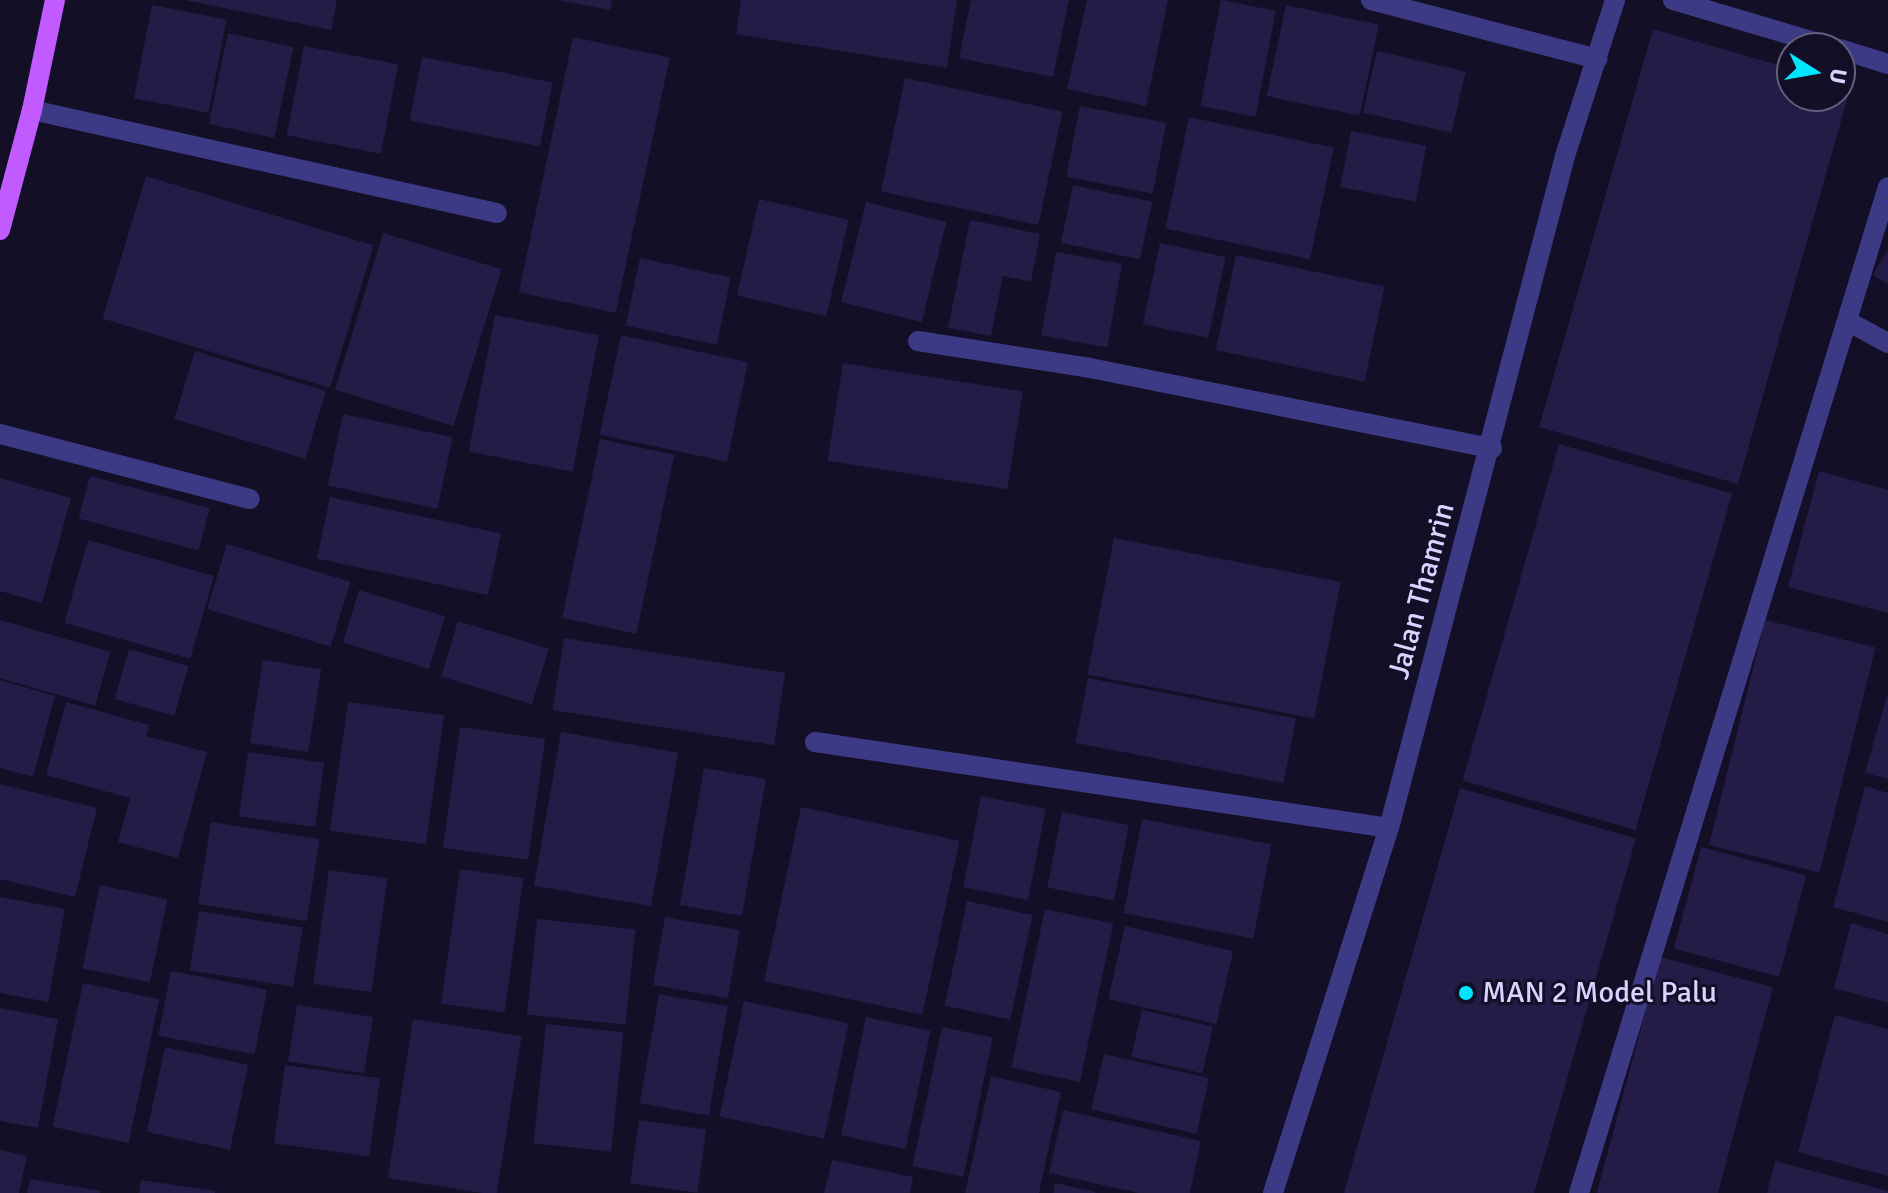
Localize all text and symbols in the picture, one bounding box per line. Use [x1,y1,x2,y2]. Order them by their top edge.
north arrow [1776,32,1856,112]
text: U [1823,66,1853,86]
street label: Jalan Thamrin [1381,499,1463,683]
place label: MAN 2 Model Palu [1482,975,1717,1011]
marker: MAN 2 Model Palu [1457,984,1475,1002]

